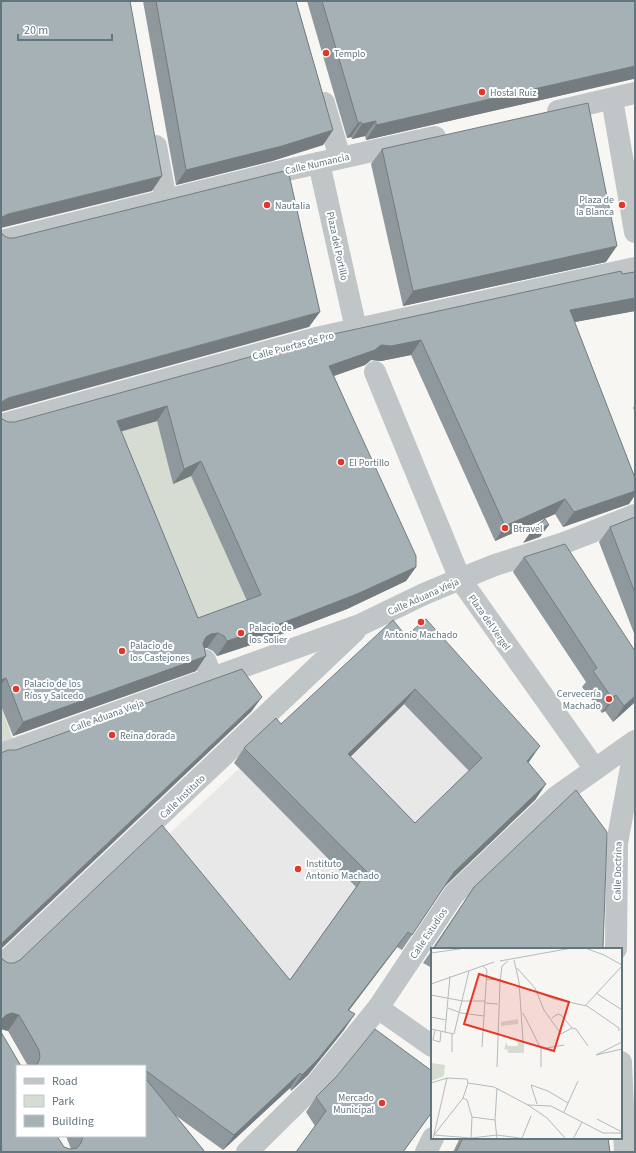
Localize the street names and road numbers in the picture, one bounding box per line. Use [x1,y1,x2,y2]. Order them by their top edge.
street label: Calle Numancia [284,150,351,178]
street label: Plaza del Portillo [323,210,351,282]
street label: Calle Puertas de Pro [251,328,335,364]
street label: Calle Aduana Vieja [385,575,461,619]
street label: Plaza del Vergel [465,592,514,654]
street label: Calle Aduana Vieja [69,696,146,736]
street label: Calle Instituto [157,771,209,822]
street label: Calle Doctrina [610,842,626,900]
street label: Calle Estudios [407,905,451,962]

